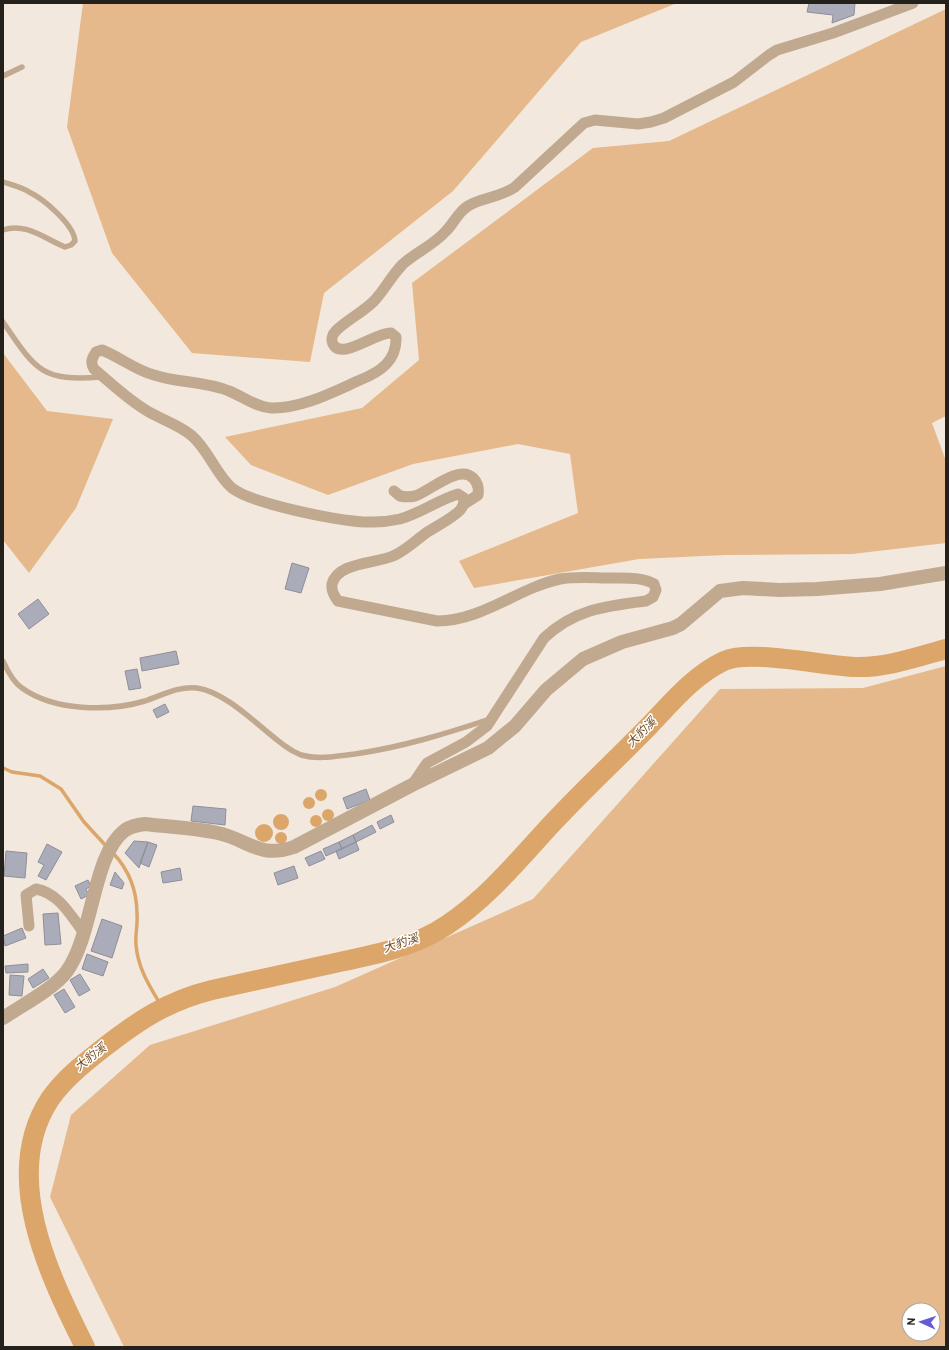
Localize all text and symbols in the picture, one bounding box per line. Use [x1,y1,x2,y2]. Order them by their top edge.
water label: 大豹溪 [624,713,662,751]
water label: 大豹溪 [381,930,422,957]
water label: 大豹溪 [72,1039,112,1075]
north arrow [901,1302,941,1342]
text: N [905,1317,919,1326]

